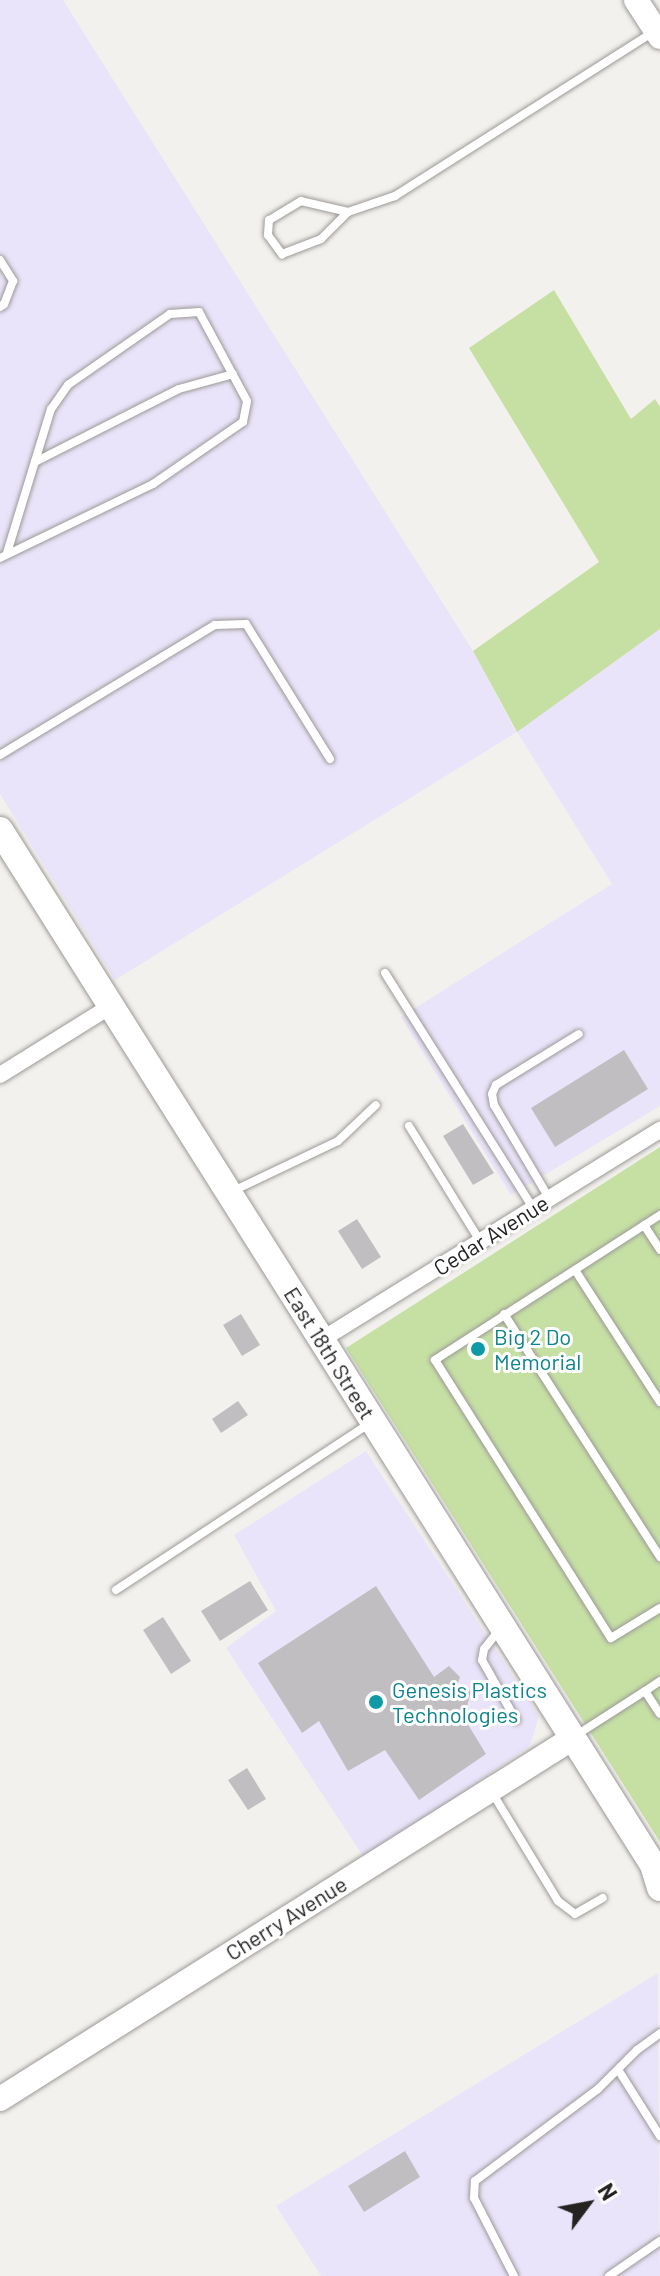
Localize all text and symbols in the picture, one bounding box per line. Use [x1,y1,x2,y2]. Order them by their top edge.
street label: Cedar Avenue [429,1189,553,1281]
street label: East 18th Street [279,1282,381,1424]
place label: Big 2 Do Memorial [494,1323,581,1374]
marker: Big 2 Do Memorial [469,1340,487,1358]
place label: Genesis Plastics Technologies [392,1676,547,1728]
marker: Genesis Plastics Technologies [367,1693,385,1711]
street label: Cherry Avenue [221,1870,351,1966]
north arrow [548,2164,628,2244]
text: N [593,2178,623,2204]

